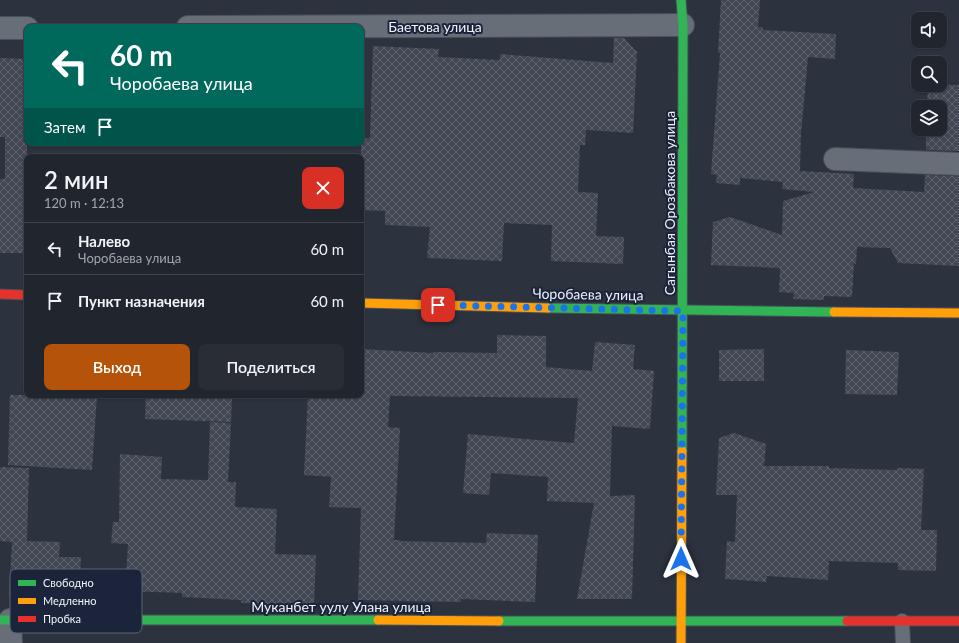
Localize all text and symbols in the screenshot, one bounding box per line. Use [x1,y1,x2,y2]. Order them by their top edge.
map controls [911,12,947,136]
button: sound [911,12,947,48]
street label: Баетова улица [388,18,482,35]
text: 60 m [110,38,173,72]
icon: left [44,40,96,92]
button: search [911,56,947,92]
text: Чоробаева улица [110,72,253,94]
button: layers [911,100,947,136]
street label: Сагынбая Орозбакова улица [661,111,678,295]
icon: arrive [94,116,116,138]
text: Затем [44,118,86,136]
text: 2 мин [44,165,108,194]
button: close [302,167,344,209]
text: 120 m · 12:13 [44,195,124,211]
text: Налево [78,232,130,250]
icon: left [44,238,66,260]
text: 60 m [310,240,344,258]
text: Чоробаева улица [78,250,181,266]
street label: Чоробаева улица [532,285,644,303]
pin [421,288,455,322]
icon: arrive [44,290,66,312]
text: Пункт назначения [78,292,205,310]
text: 60 m [310,292,344,310]
icon: arrive [427,294,449,316]
button: Выход [44,344,190,390]
button: Поделиться [198,344,344,390]
position arrow [660,538,702,580]
legend [10,569,142,633]
text: Свободно [43,576,94,589]
text: Медленно [43,594,96,607]
street label: Муканбет уулу Улана улица [251,598,431,615]
text: Пробка [43,612,81,625]

